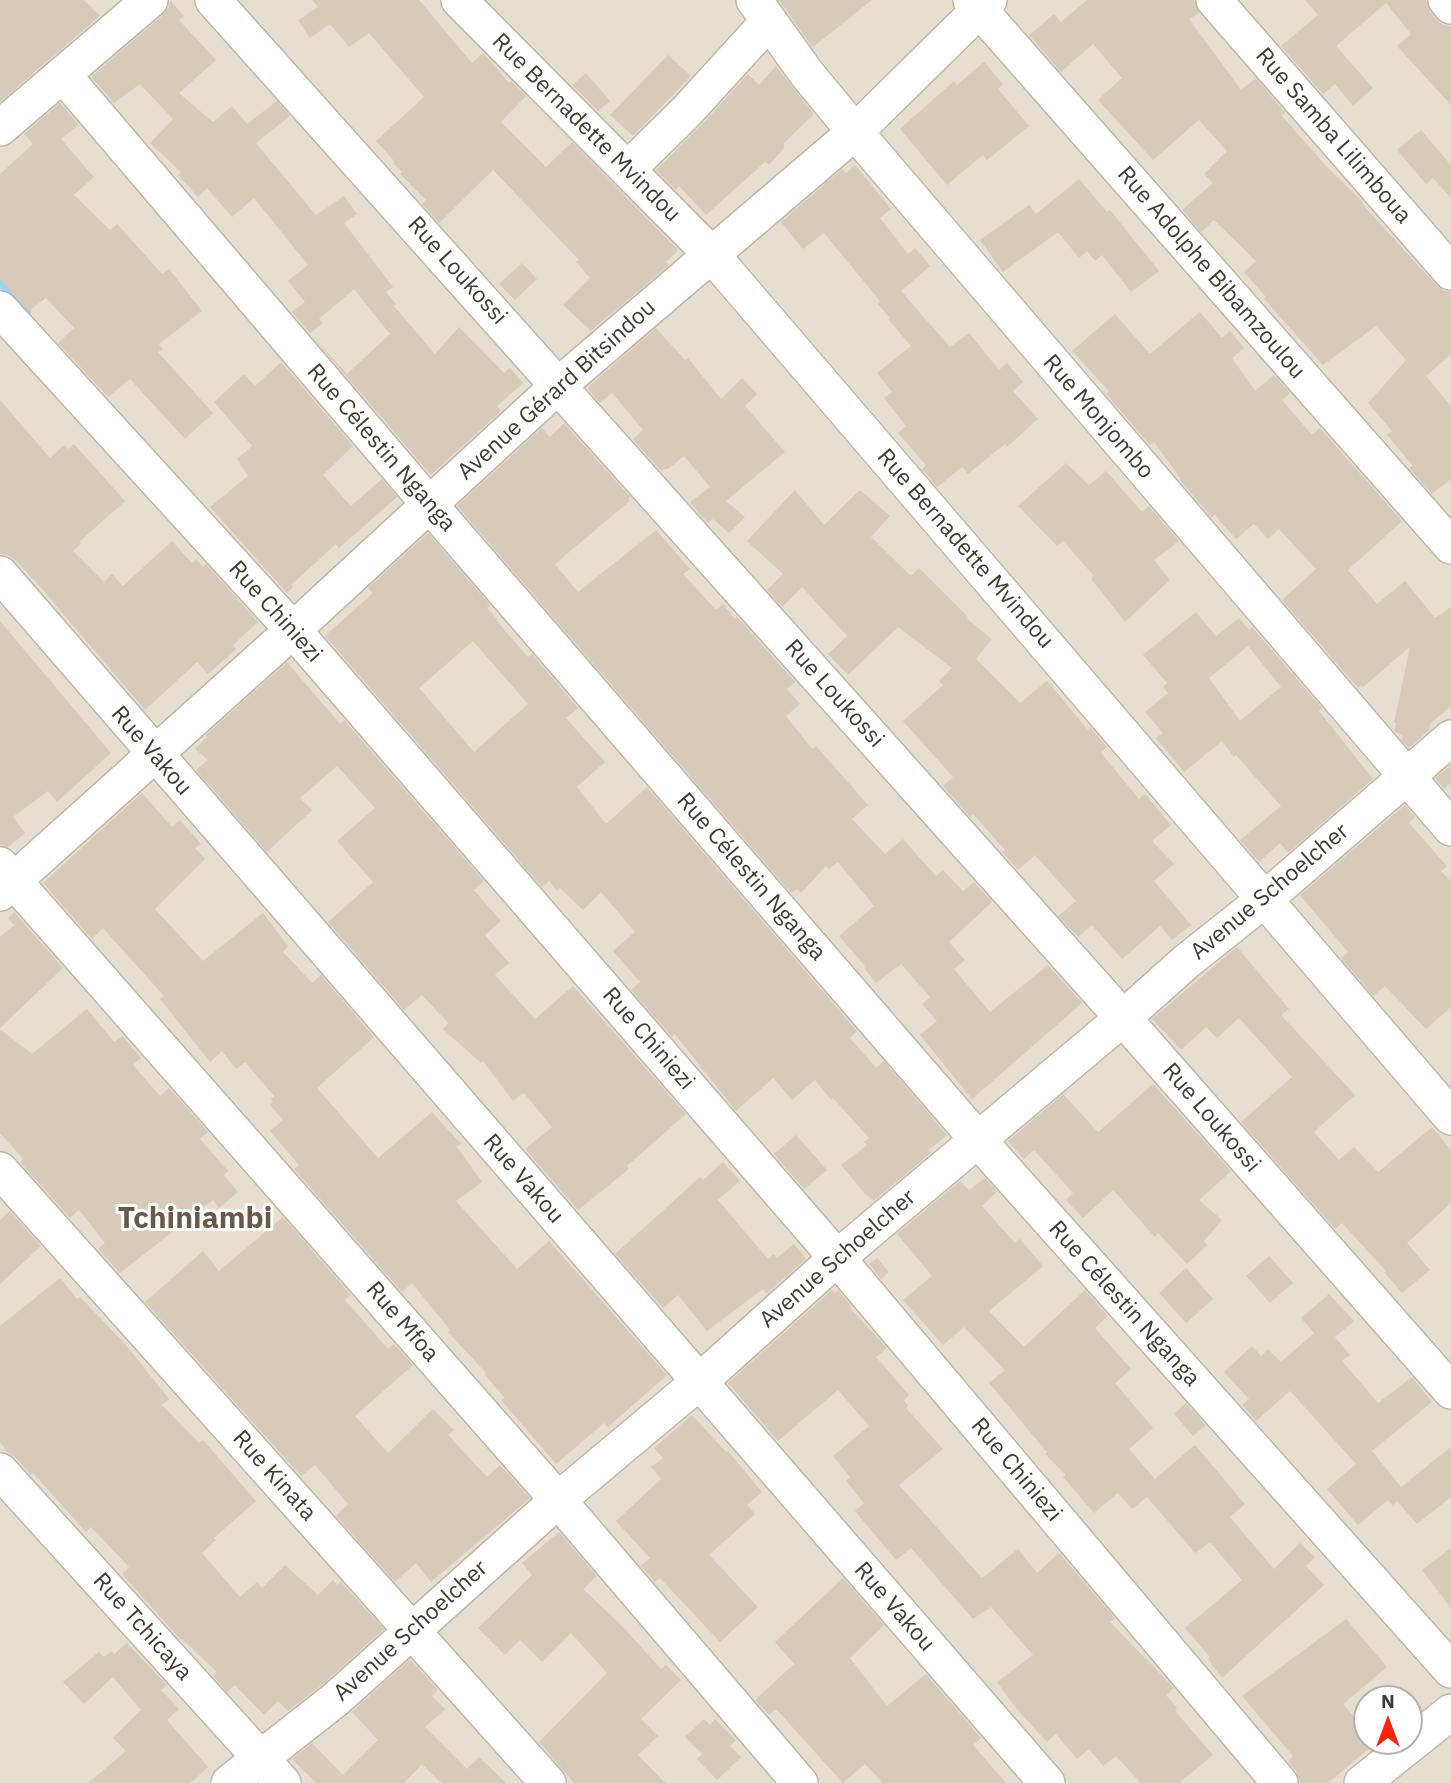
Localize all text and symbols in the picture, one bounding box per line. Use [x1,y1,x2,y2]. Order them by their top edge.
street label: Rue Bernadette Mvindou [486,28,686,228]
street label: Rue Samba Lilimboua [1249,43,1417,229]
street label: Rue Adolphe Bibamzoulou [1111,161,1311,385]
street label: Rue Loukossi [401,211,513,331]
street label: Avenue Gérard Bitsindou [452,294,662,486]
street label: Rue Monjombo [1037,349,1159,485]
street label: Rue Célestin Nganga [301,359,461,537]
street label: Rue Bernadette Mvindou [871,444,1059,654]
street label: Rue Chiniezi [222,556,328,668]
street label: Rue Loukossi [778,634,890,754]
street label: Rue Vakou [105,701,197,801]
street label: Rue Célestin Nganga [671,788,831,966]
street label: Avenue Schoelcher [1185,818,1355,966]
street label: Rue Chiniezi [596,982,700,1096]
street label: Rue Loukossi [1156,1058,1266,1178]
street label: Rue Vakou [477,1129,569,1229]
street label: Avenue Schoelcher [754,1184,922,1334]
district label: Tchiniambi [118,1201,272,1237]
street label: Rue Célestin Nganga [1042,1216,1206,1392]
street label: Rue Mfoa [360,1276,444,1368]
street label: Rue Chiniezi [965,1413,1067,1527]
street label: Rue Kinata [226,1425,322,1527]
street label: Avenue Schoelcher [328,1555,494,1707]
street label: Rue Vakou [848,1557,940,1657]
street label: Rue Tchicaya [87,1568,197,1686]
north arrow [1353,1685,1423,1755]
text: N [1381,1689,1395,1713]

